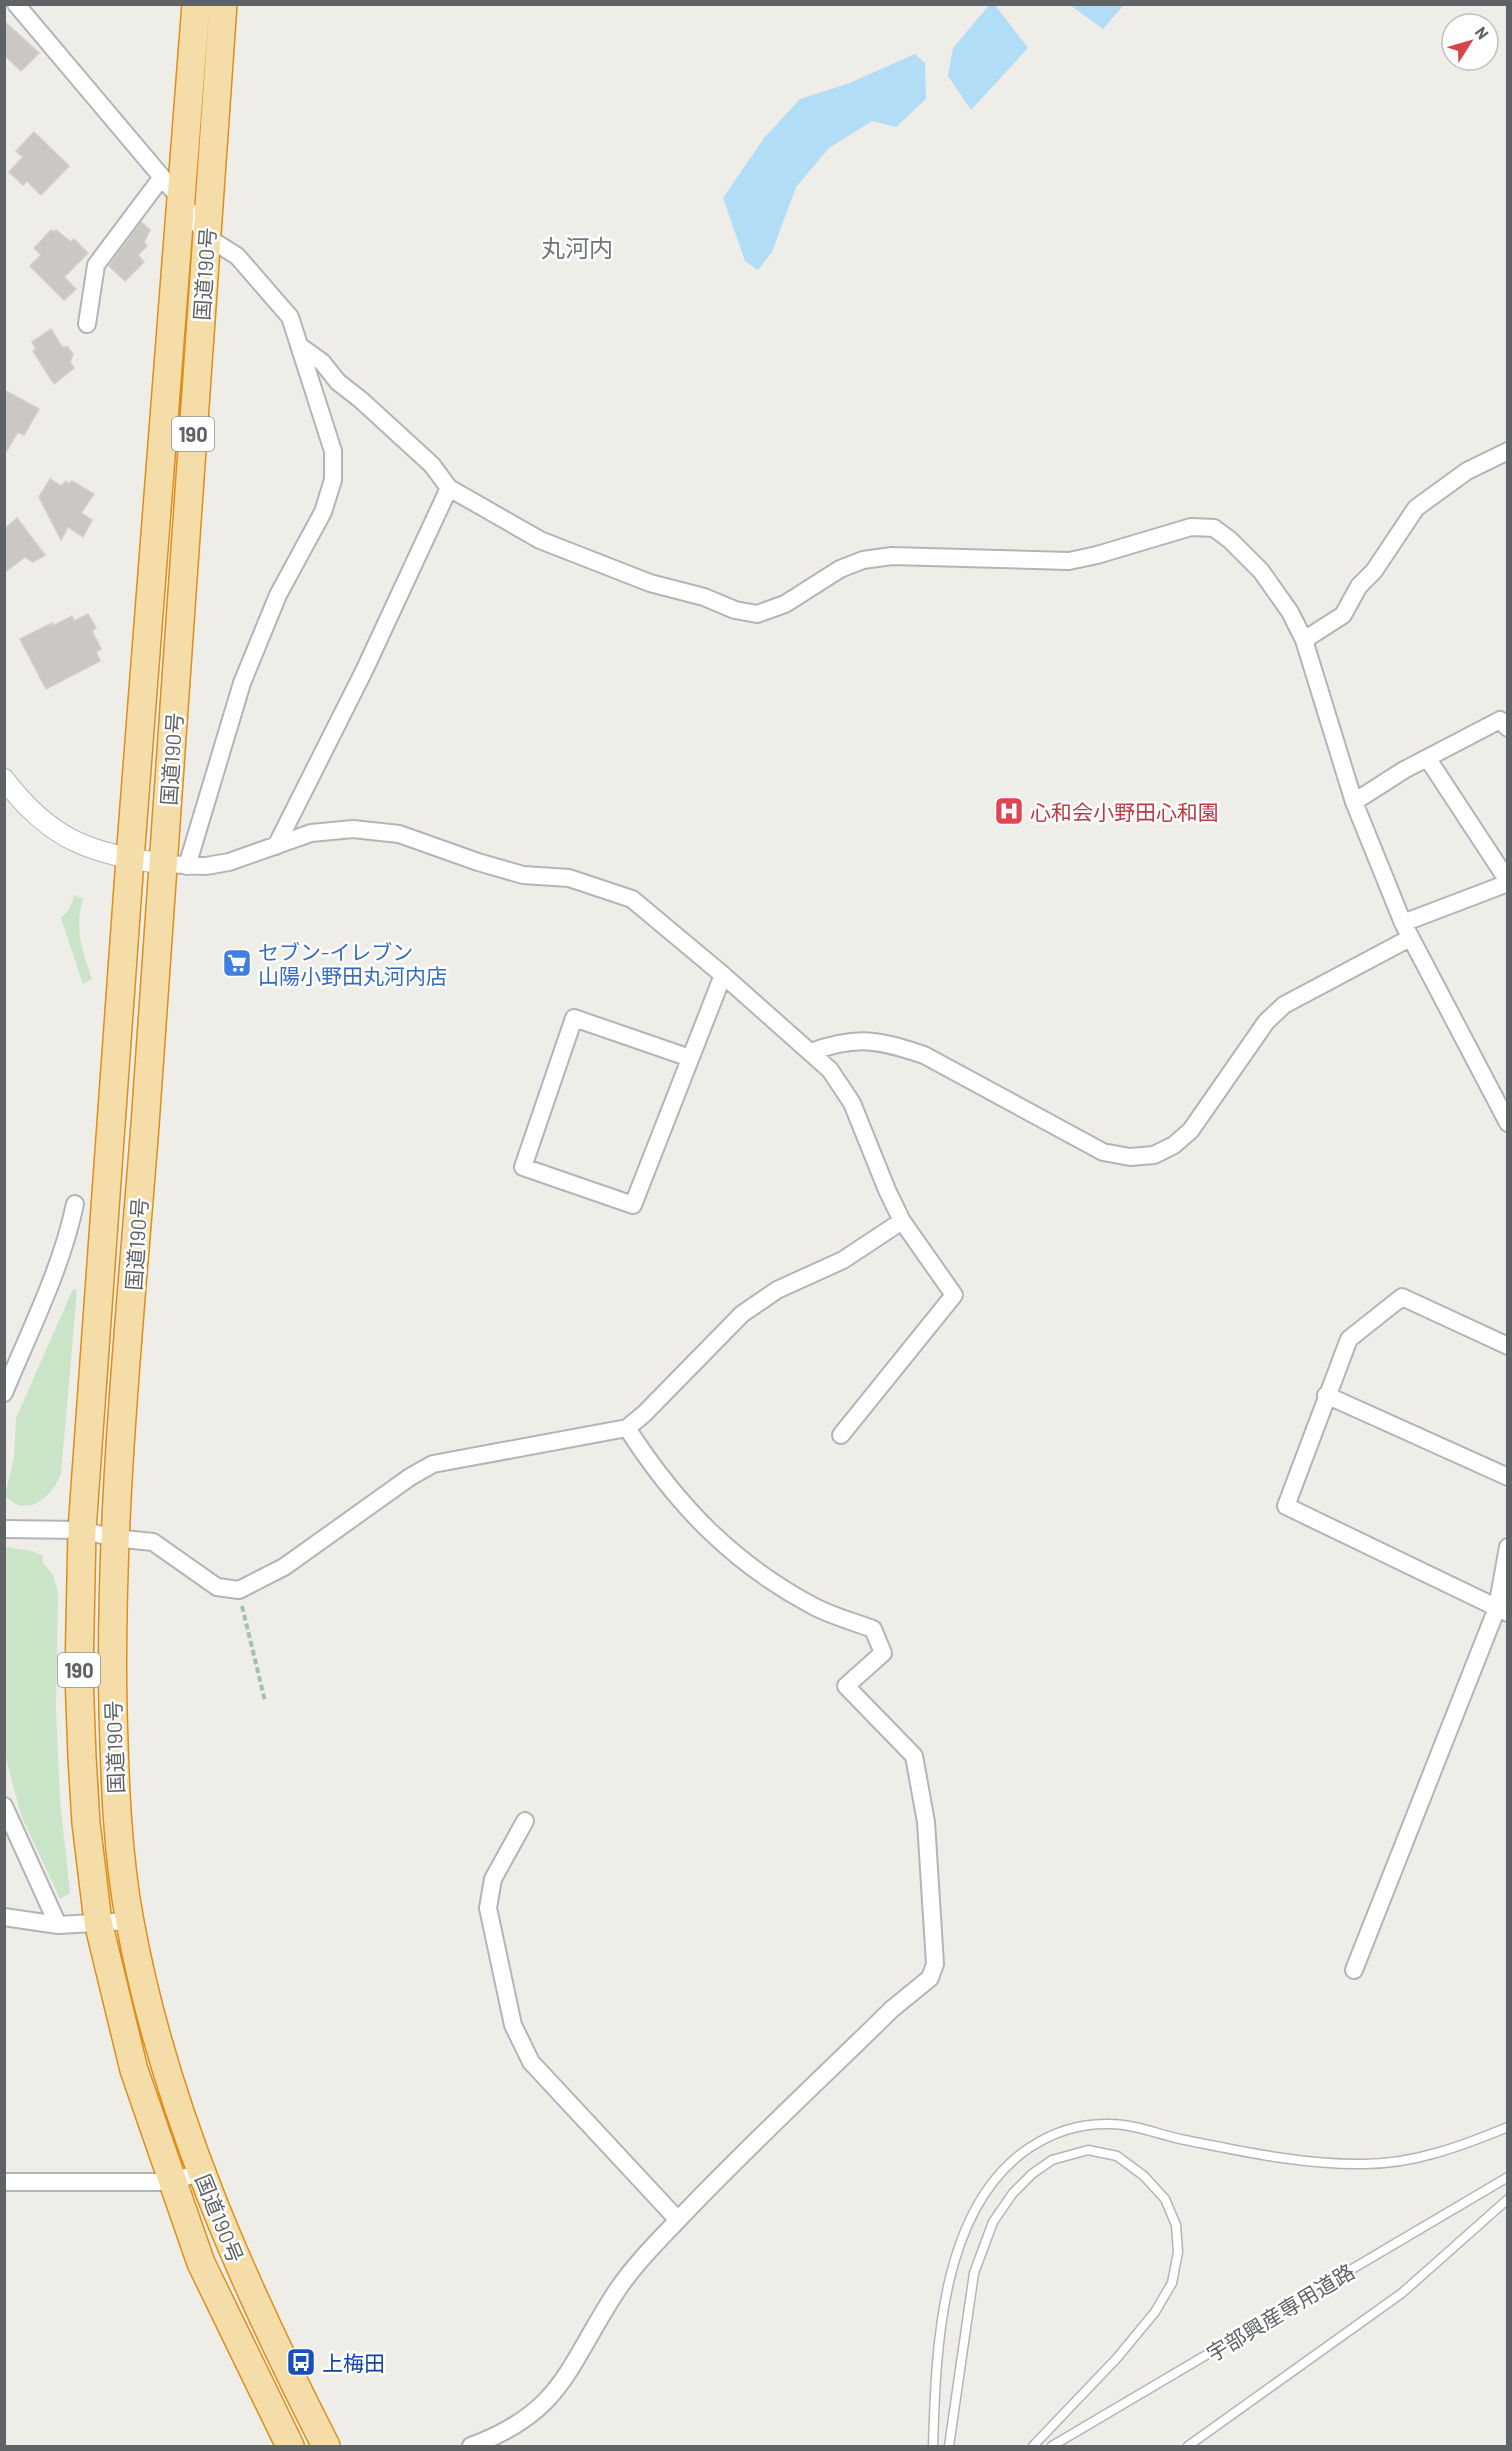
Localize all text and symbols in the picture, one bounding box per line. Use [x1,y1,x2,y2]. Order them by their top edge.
north arrow [1440,12,1500,72]
text: N [1472,23,1493,43]
street label: 国道190号 [188,227,220,321]
district label: 丸河内 [541,233,613,262]
road number: 190 [172,417,214,451]
street label: 国道190号 [155,712,187,806]
hospital icon: 心和会小野田心和園 [993,795,1025,827]
place label: 心和会小野田心和園 [1030,799,1219,824]
place label: セブン-イレブン 山陽小野田丸河内店 [258,939,447,988]
supermarket icon: セブン-イレブン 山陽小野田丸河内店 [221,947,253,979]
street label: 国道190号 [120,1197,152,1291]
road number: 190 [58,1653,100,1687]
street label: 国道190号 [100,1700,128,1794]
street label: 国道190号 [191,2170,249,2266]
street label: 宇部興産専用道路 [1202,2258,1358,2366]
bus stop icon: 上梅田 [285,2346,317,2378]
place label: 上梅田 [322,2350,385,2375]

